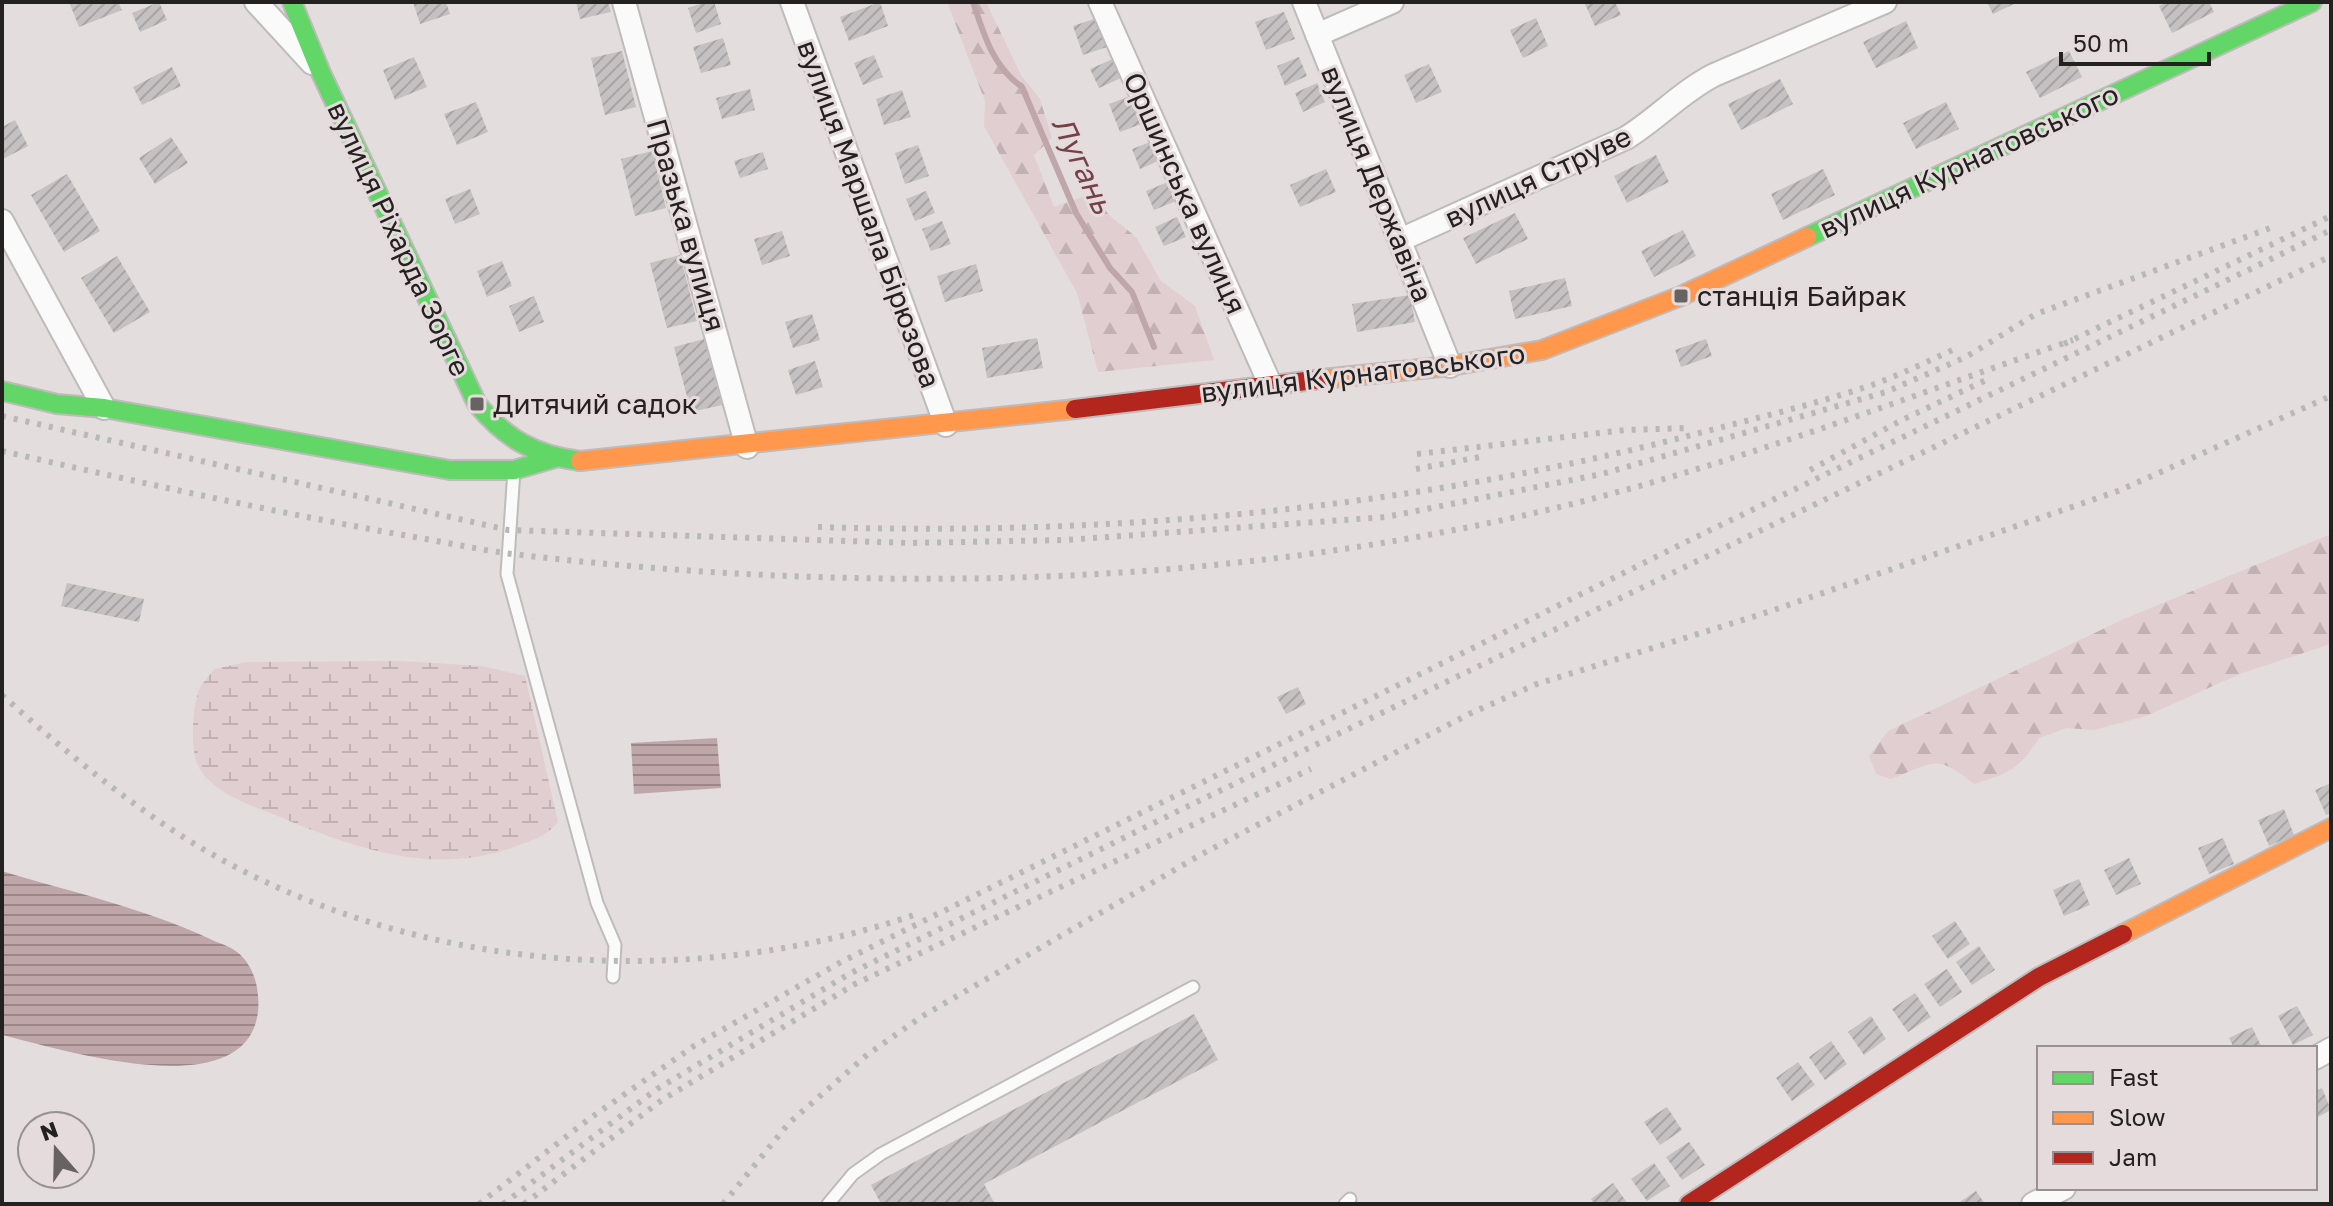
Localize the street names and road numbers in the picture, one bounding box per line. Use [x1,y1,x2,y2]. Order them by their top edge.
street label: вулиця Маршала Бірюзова [791,36,948,392]
street label: вулиця Державіна [1315,61,1440,307]
street label: Оршинська вулиця [1117,67,1254,319]
street label: вулиця Курнатовського [1814,77,2124,244]
street label: вулиця Ріхарда Зорге [321,96,478,381]
street label: Празька вулиця [640,115,733,335]
street label: вулиця Струве [1439,119,1636,234]
street label: вулиця Курнатовського [1199,336,1527,409]

